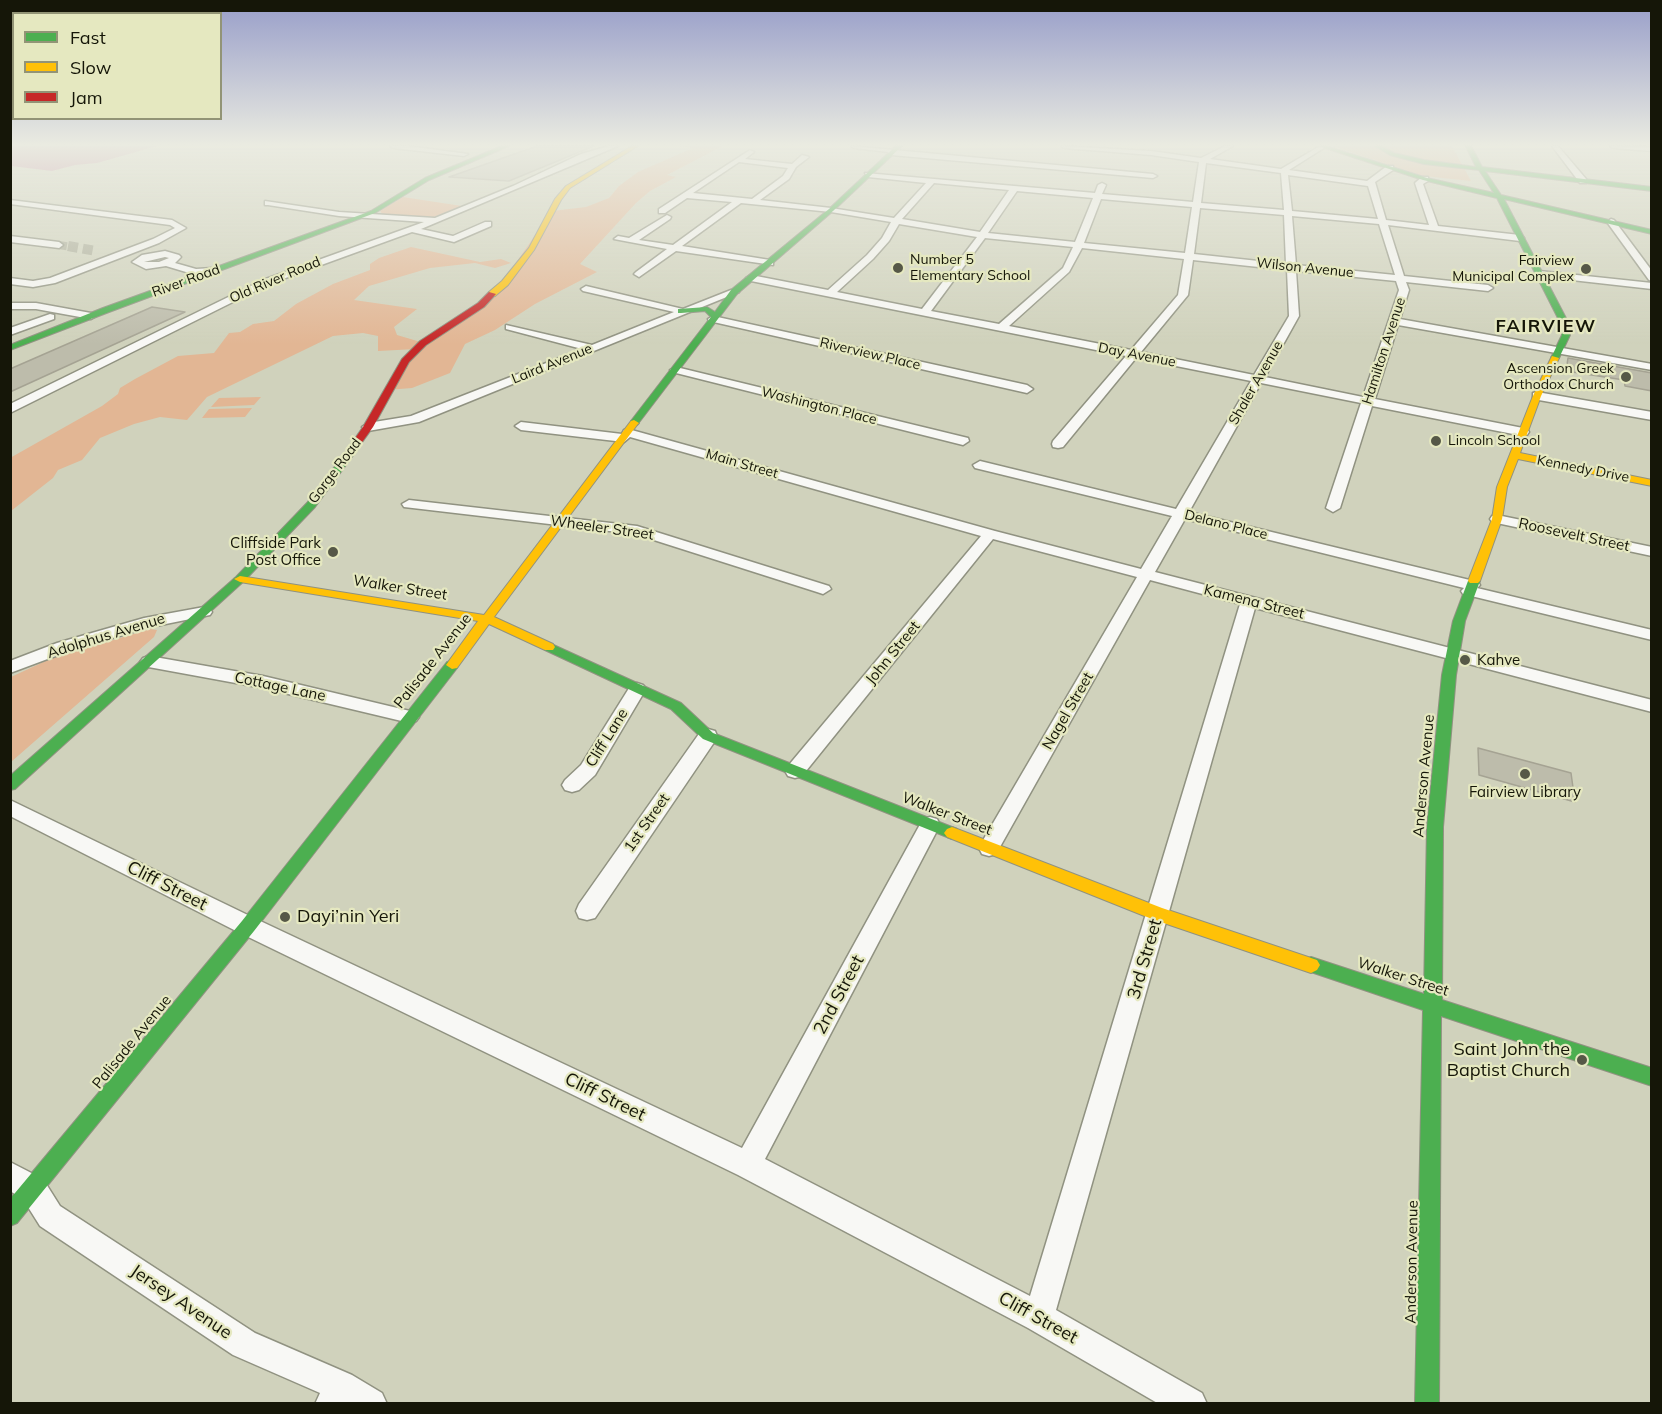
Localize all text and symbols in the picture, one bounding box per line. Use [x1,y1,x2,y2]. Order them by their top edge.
legend [12,12,222,120]
text: Fast [70,26,106,49]
text: Slow [70,56,111,79]
text: Jam [70,86,103,109]
place label: Number 5 Elementary School [910,252,1030,284]
street label: Old River Road [227,253,323,307]
place label: Fairview Municipal Complex [1452,253,1574,286]
street label: Wilson Avenue [1255,255,1355,281]
street label: River Road [150,261,222,301]
marker: Number 5 Elementary School [891,261,905,275]
marker: Fairview Municipal Complex [1579,262,1593,276]
street label: Hamilton Avenue [1359,295,1409,407]
district label: FAIRVIEW [1495,316,1597,338]
street label: Riverview Place [818,334,922,374]
street label: Shaler Avenue [1225,338,1287,428]
street label: Day Avenue [1097,339,1177,371]
street label: Laird Avenue [509,340,595,388]
place label: Ascension Greek Orthodox Church [1503,361,1614,394]
marker: Ascension Greek Orthodox Church [1619,370,1633,384]
street label: Washington Place [760,384,878,428]
place label: Lincoln School [1448,433,1540,449]
marker: Lincoln School [1429,434,1443,448]
street label: Gorge Road [305,435,365,507]
street label: Main Street [704,446,780,482]
street label: Kennedy Drive [1535,452,1631,486]
street label: Delano Place [1183,507,1269,543]
street label: Wheeler Street [549,512,655,544]
street label: Roosevelt Street [1517,514,1631,556]
place label: Cliffside Park Post Office [230,534,321,569]
marker: Cliffside Park Post Office [326,545,340,559]
street label: Walker Street [352,572,448,604]
street label: Kamena Street [1202,581,1306,623]
street label: Adolphus Avenue [45,610,167,662]
street label: Palisade Avenue [390,610,476,712]
street label: John Street [862,618,924,688]
place label: Kahve [1477,651,1520,669]
marker: Kahve [1458,653,1472,667]
street label: Cottage Lane [233,669,327,705]
street label: Nagel Street [1039,669,1097,753]
street label: Cliff Lane [582,706,632,770]
street label: Anderson Avenue [1410,714,1438,838]
marker: Fairview Library [1518,767,1532,781]
place label: Fairview Library [1469,783,1581,801]
street label: Walker Street [899,789,995,839]
street label: 1st Street [620,790,674,856]
street label: Cliff Street [123,857,211,915]
place label: Dayi’nin Yeri [297,906,399,928]
marker: Dayi’nin Yeri [278,910,292,924]
street label: 3rd Street [1123,916,1167,1002]
street label: 2nd Street [809,952,869,1038]
street label: Walker Street [1355,954,1451,1000]
street label: Palisade Avenue [89,992,175,1092]
place label: Saint John the Baptist Church [1447,1039,1570,1082]
marker: Saint John the Baptist Church [1575,1053,1589,1067]
street label: Cliff Street [561,1068,649,1126]
street label: Anderson Avenue [1402,1200,1422,1324]
street label: Jersey Avenue [126,1260,236,1344]
street label: Cliff Street [995,1287,1081,1349]

